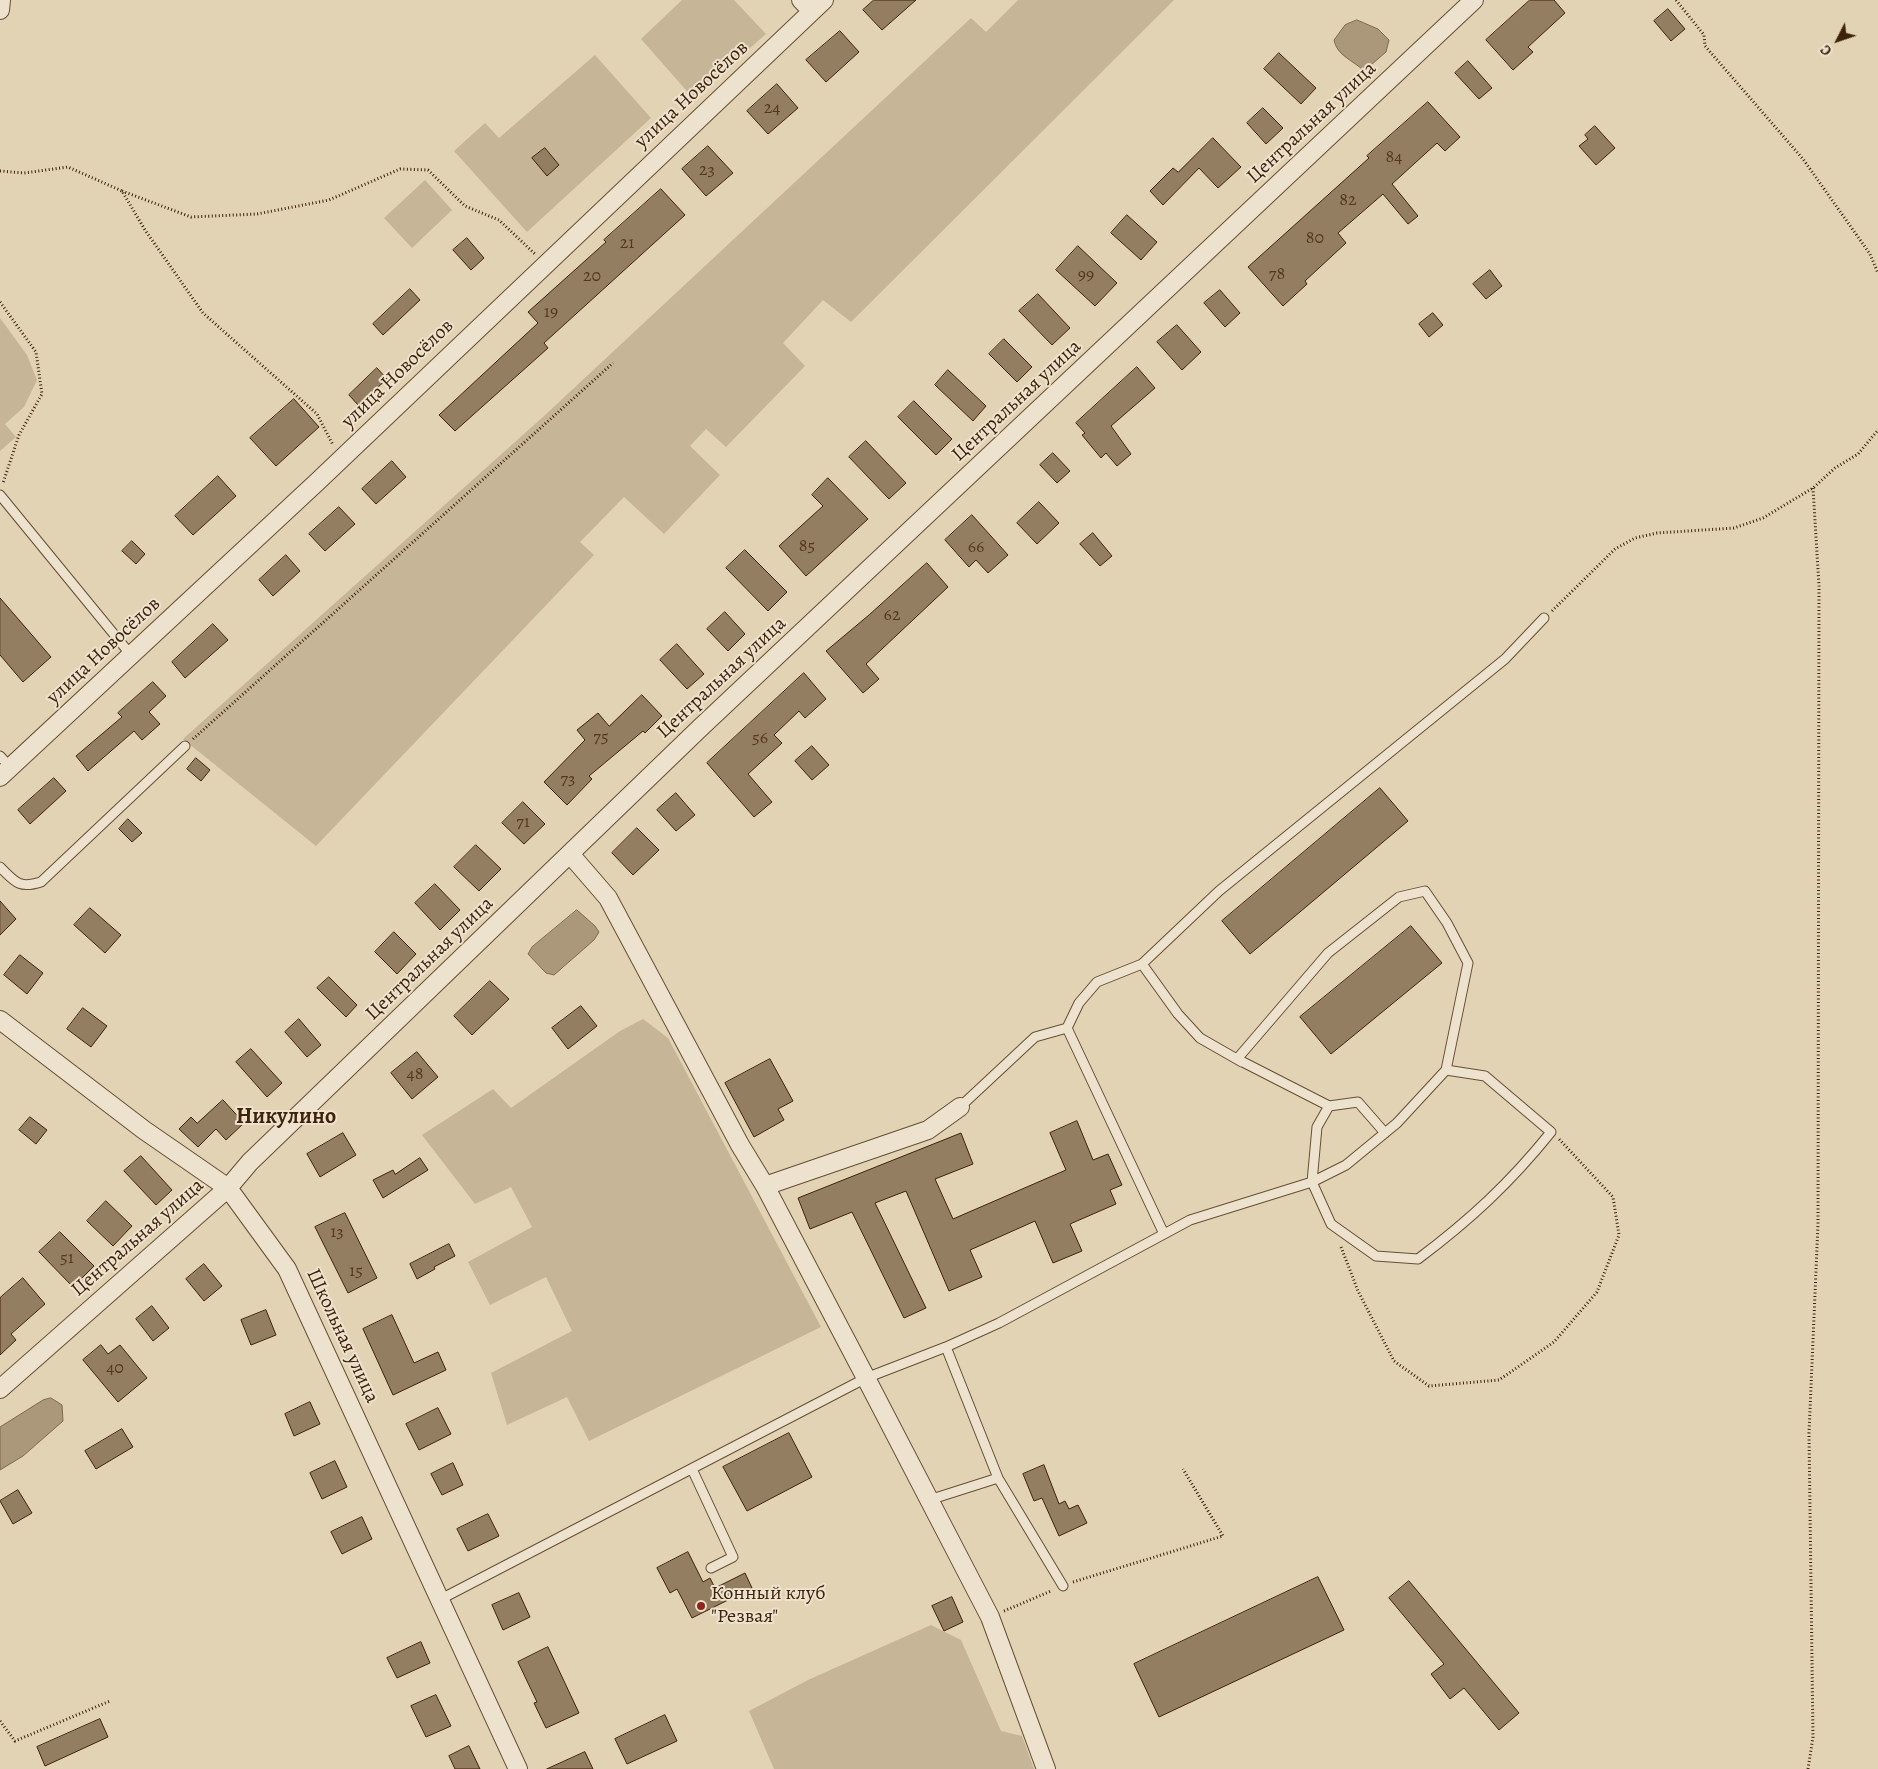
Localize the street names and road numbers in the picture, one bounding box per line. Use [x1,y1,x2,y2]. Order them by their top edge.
street label: улица Новосёлов [630,36,754,154]
street label: Центральная улица [1242,57,1382,189]
street label: улица Новосёлов [337,314,459,434]
street label: Центральная улица [947,335,1087,467]
street label: улица Новосёлов [42,592,166,710]
street label: Центральная улица [652,612,792,744]
street label: Центральная улица [361,892,499,1026]
street label: Центральная улица [67,1174,209,1302]
street label: Школьная улица [300,1265,384,1407]

